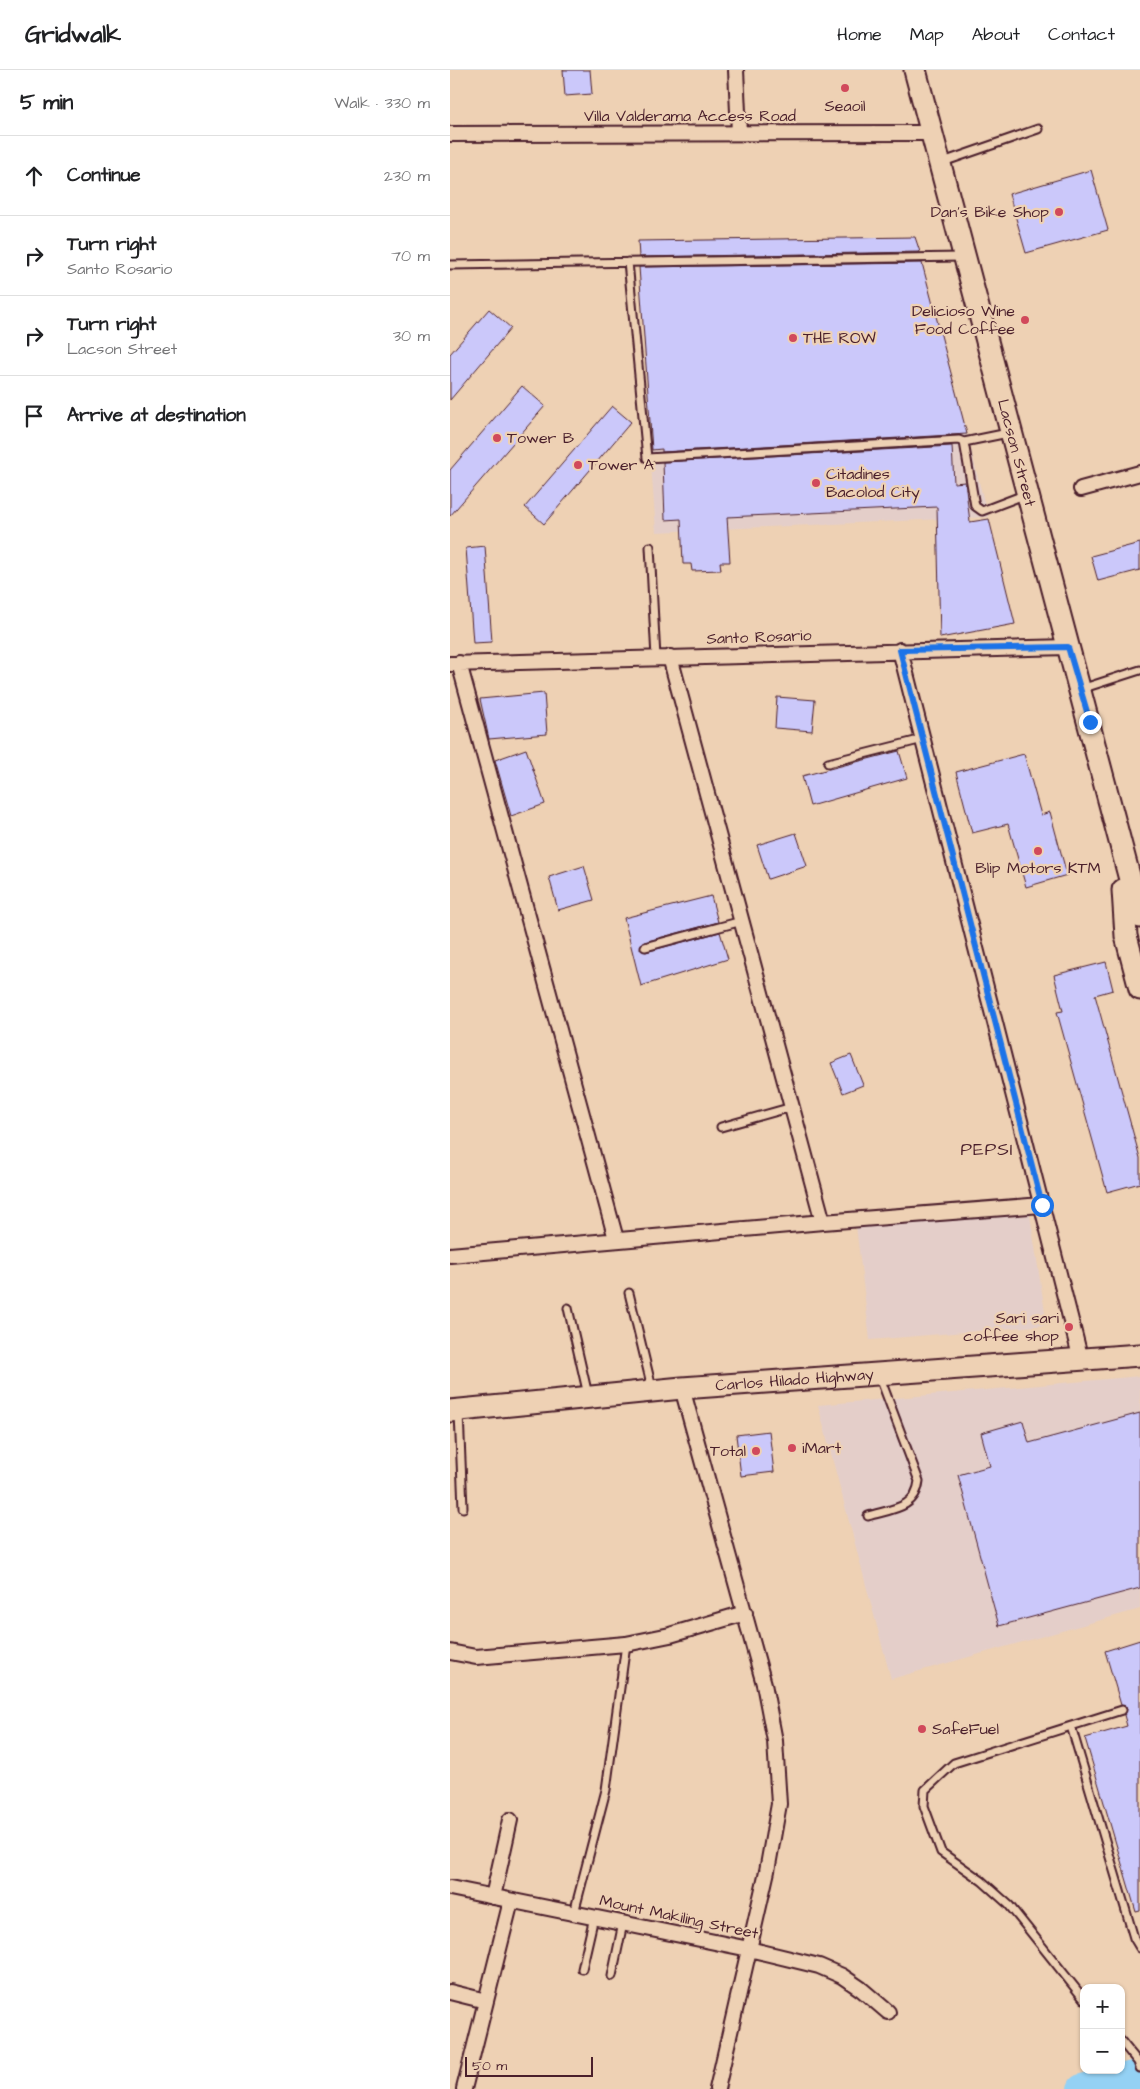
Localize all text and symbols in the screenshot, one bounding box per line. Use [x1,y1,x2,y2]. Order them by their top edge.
text: Gridwalk [25,18,121,52]
text: Home [837,22,882,47]
text: Map [910,22,944,47]
text: About [972,22,1020,47]
text: Contact [1048,22,1115,47]
marker: Seaoil [839,82,851,94]
text: 5 min [20,88,73,117]
text: Walk · 330 m [334,92,430,114]
place label: Seaoil [824,95,866,117]
street label: Villa Valderama Access Road [584,105,796,127]
icon: ahead [20,162,48,190]
text: Continue [67,162,141,189]
text: 230 m [384,165,430,187]
place label: Dan's Bike Shop [931,201,1049,223]
marker: Dan's Bike Shop [1053,206,1065,218]
text: Turn right [67,231,156,258]
icon: right [20,242,48,270]
text: 70 m [391,245,430,267]
text: Santo Rosario [67,258,172,280]
place label: Delicioso Wine Food Coffee [912,300,1015,340]
text: Turn right [67,311,156,338]
marker: Delicioso Wine Food Coffee [1019,314,1031,326]
icon: right [20,322,48,350]
text: 30 m [393,325,430,347]
place label: THE ROW [803,327,876,349]
marker: THE ROW [787,332,799,344]
text: Lacson Street [67,338,177,360]
street label: Lacson Street [992,397,1042,509]
icon: arrive [20,402,48,430]
text: Arrive at destination [67,402,246,429]
place label: Tower B [507,427,575,449]
marker: Tower B [491,432,503,444]
place label: Tower A [588,454,654,476]
marker: Tower A [572,459,584,471]
place label: Citadines Bacolod City [826,463,920,504]
marker: Citadines Bacolod City [810,477,822,489]
street label: Santo Rosario [706,624,812,650]
route end [1079,711,1102,734]
marker: Blip Motors KTM [1032,845,1044,857]
place label: Blip Motors KTM [975,857,1101,879]
district label: PEPSI [961,1137,1013,1162]
route start [1031,1194,1054,1217]
place label: Sari sari coffee shop [963,1307,1060,1347]
marker: Sari sari coffee shop [1063,1321,1075,1333]
street label: Carlos Hilado Highway [715,1363,875,1397]
place label: iMart [802,1437,842,1459]
place label: Total [710,1440,746,1462]
marker: iMart [786,1442,798,1454]
marker: Total [750,1445,762,1457]
place label: SafeFuel [932,1718,999,1740]
marker: SafeFuel [916,1723,928,1735]
street label: Mount Makiling Street [597,1889,761,1946]
map controls [1080,1984,1125,2074]
button: + [1080,1984,1125,2029]
button: − [1080,2029,1125,2074]
scale bar [465,2054,592,2077]
text: 50 m [472,2056,507,2076]

